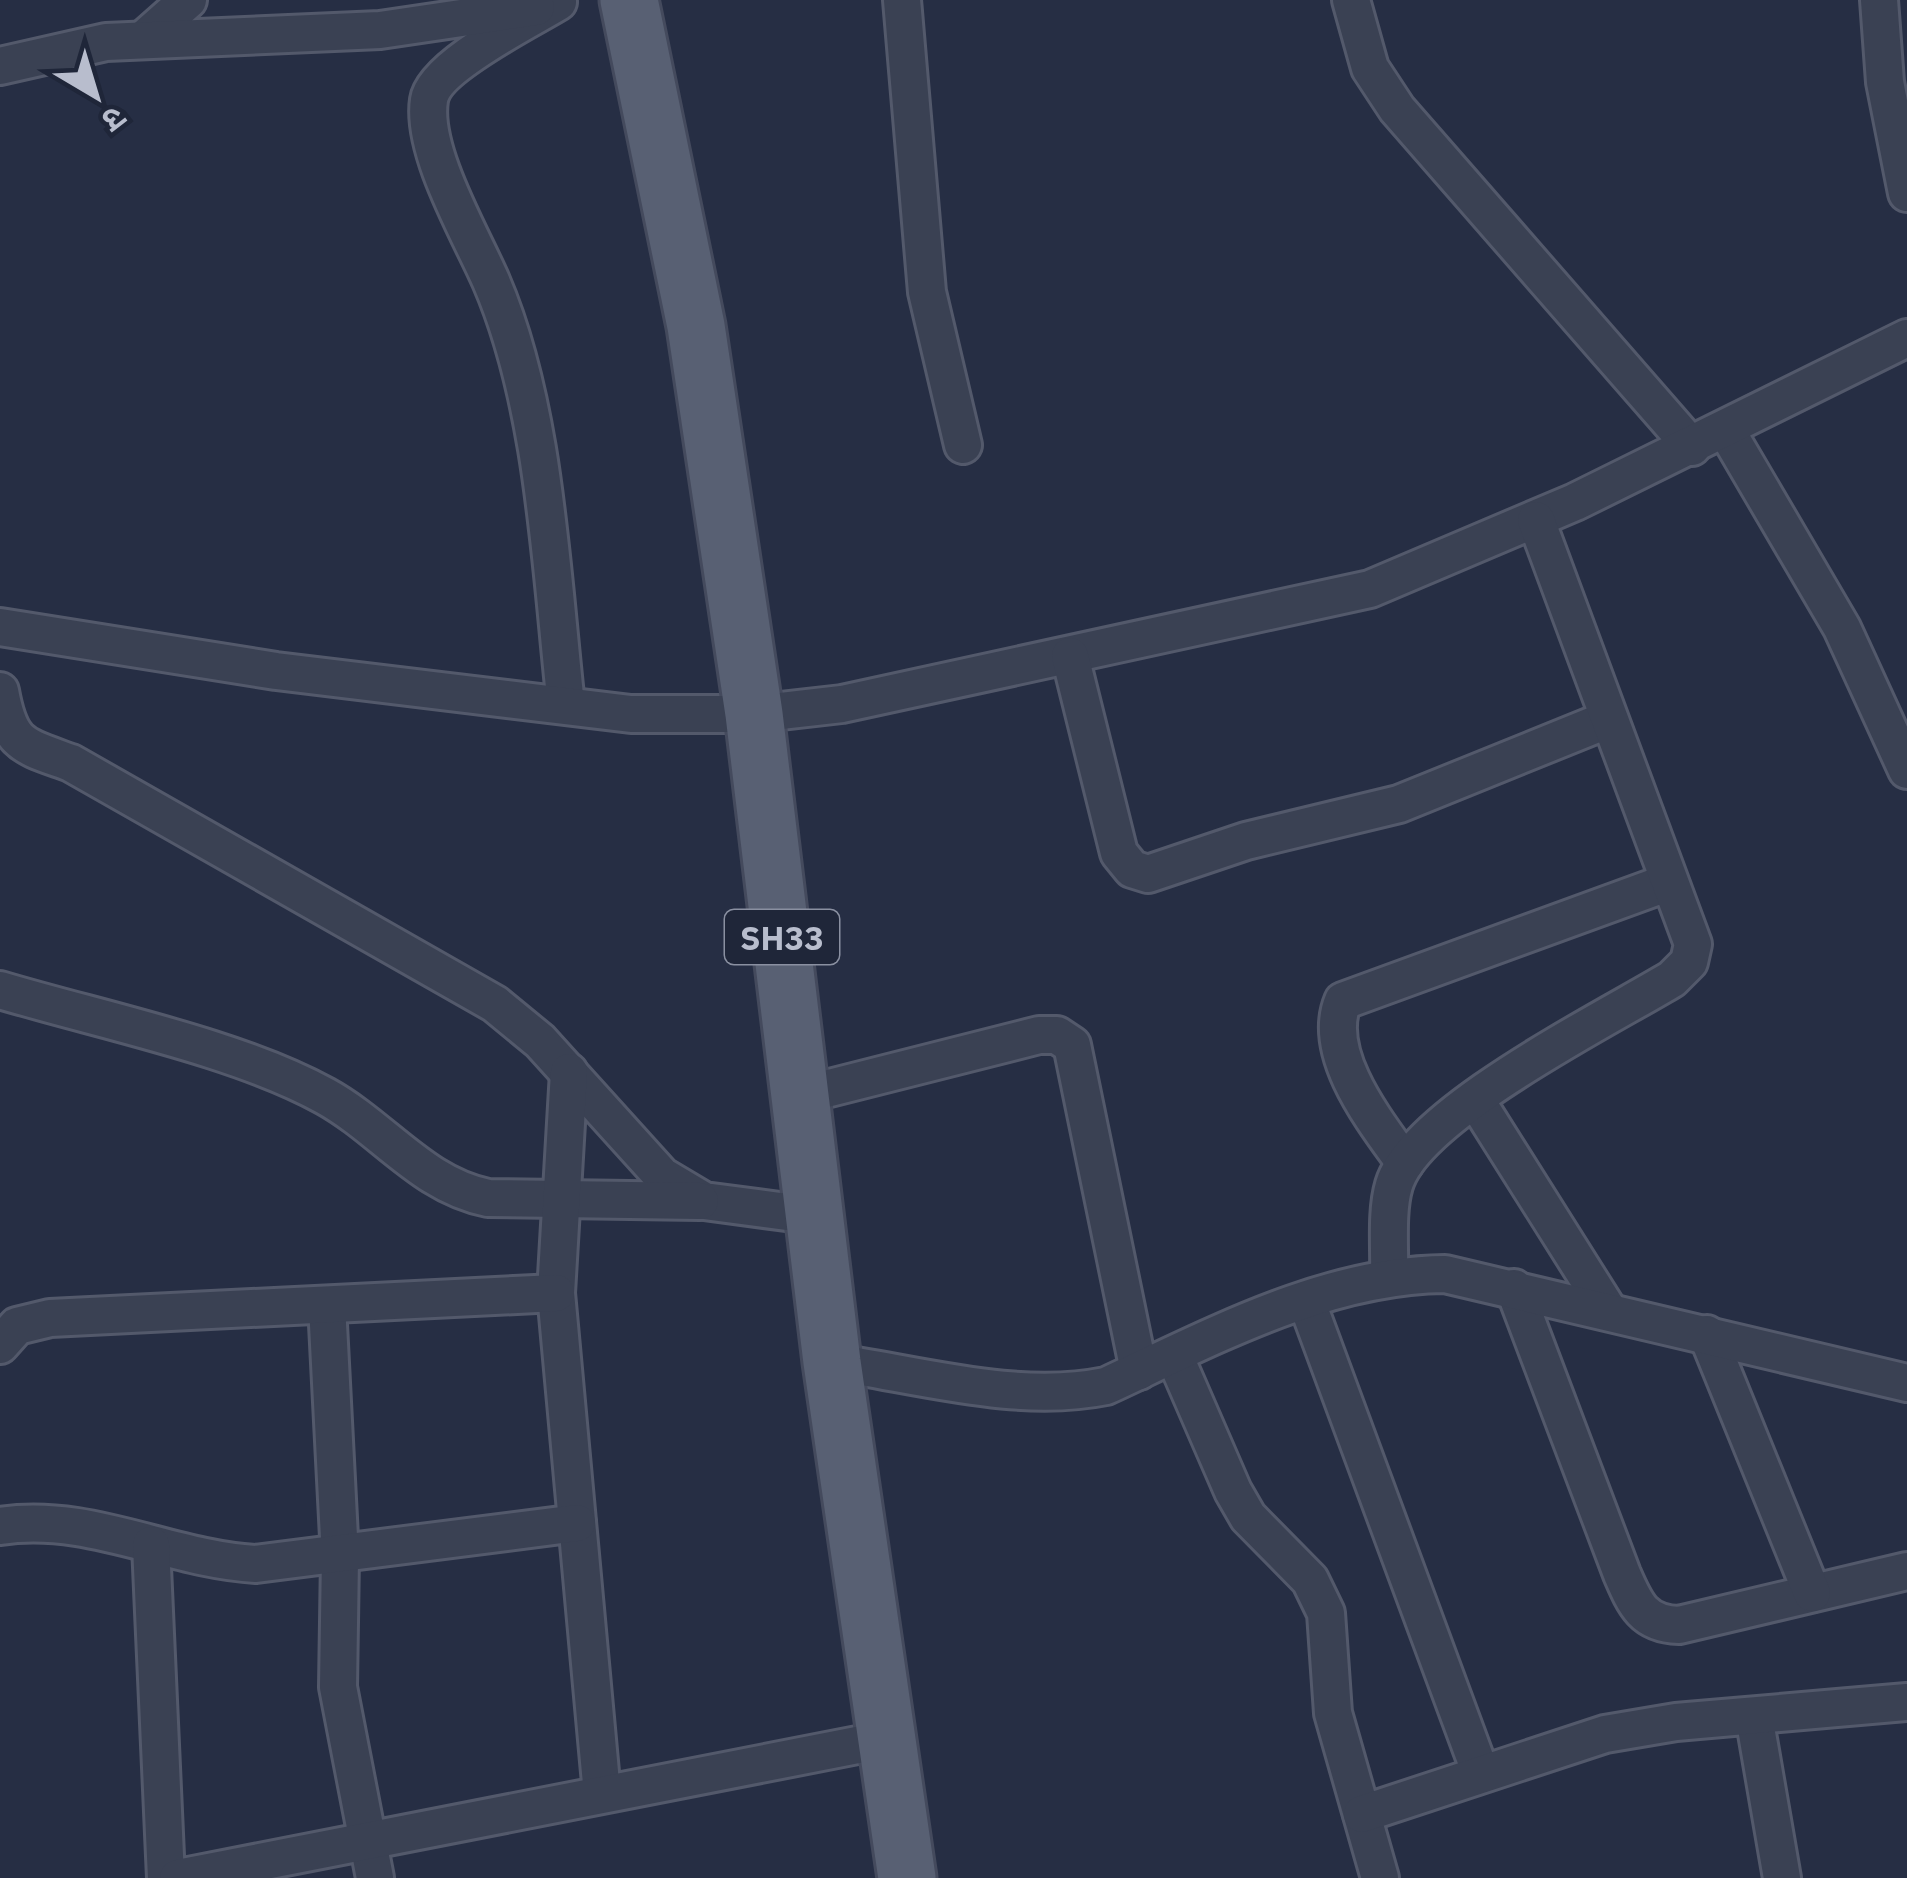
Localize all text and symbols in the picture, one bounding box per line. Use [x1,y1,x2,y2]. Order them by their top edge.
north arrow [36,36,156,156]
text: उ [93,97,136,143]
road number: SH33 [725,910,839,964]

